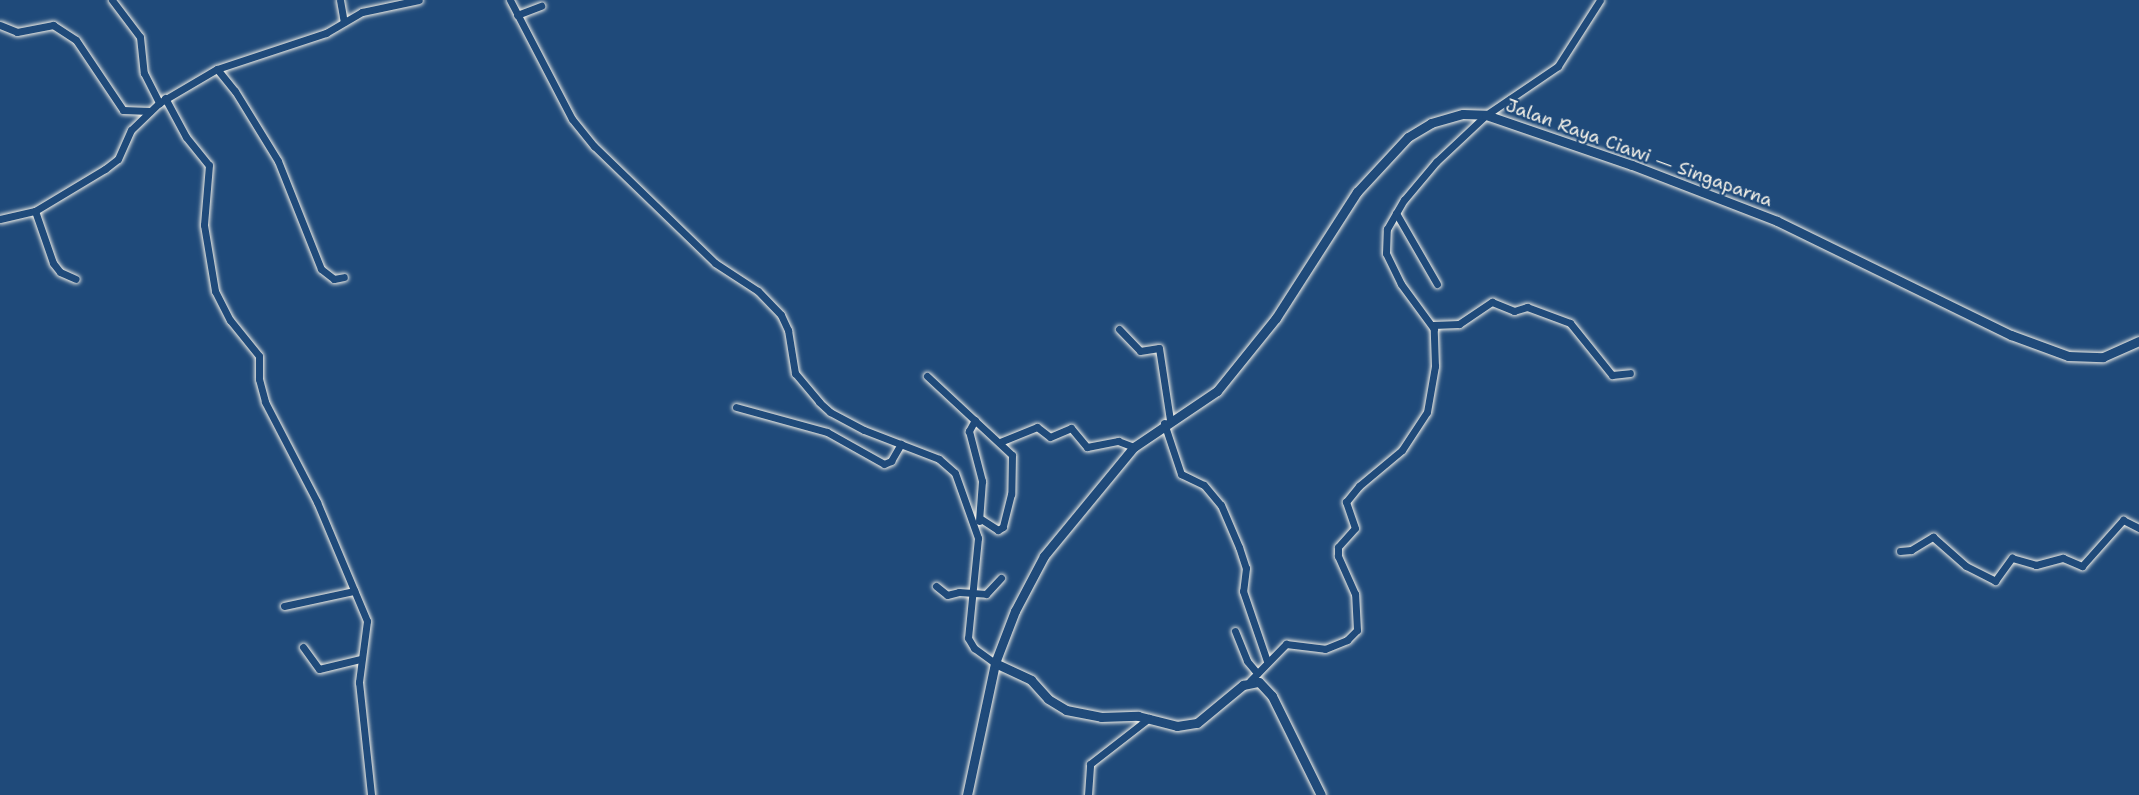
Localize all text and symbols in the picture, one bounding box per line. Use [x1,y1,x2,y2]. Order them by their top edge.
street label: Jalan Raya Ciawi — Singaparna [1503,95,1775,211]

